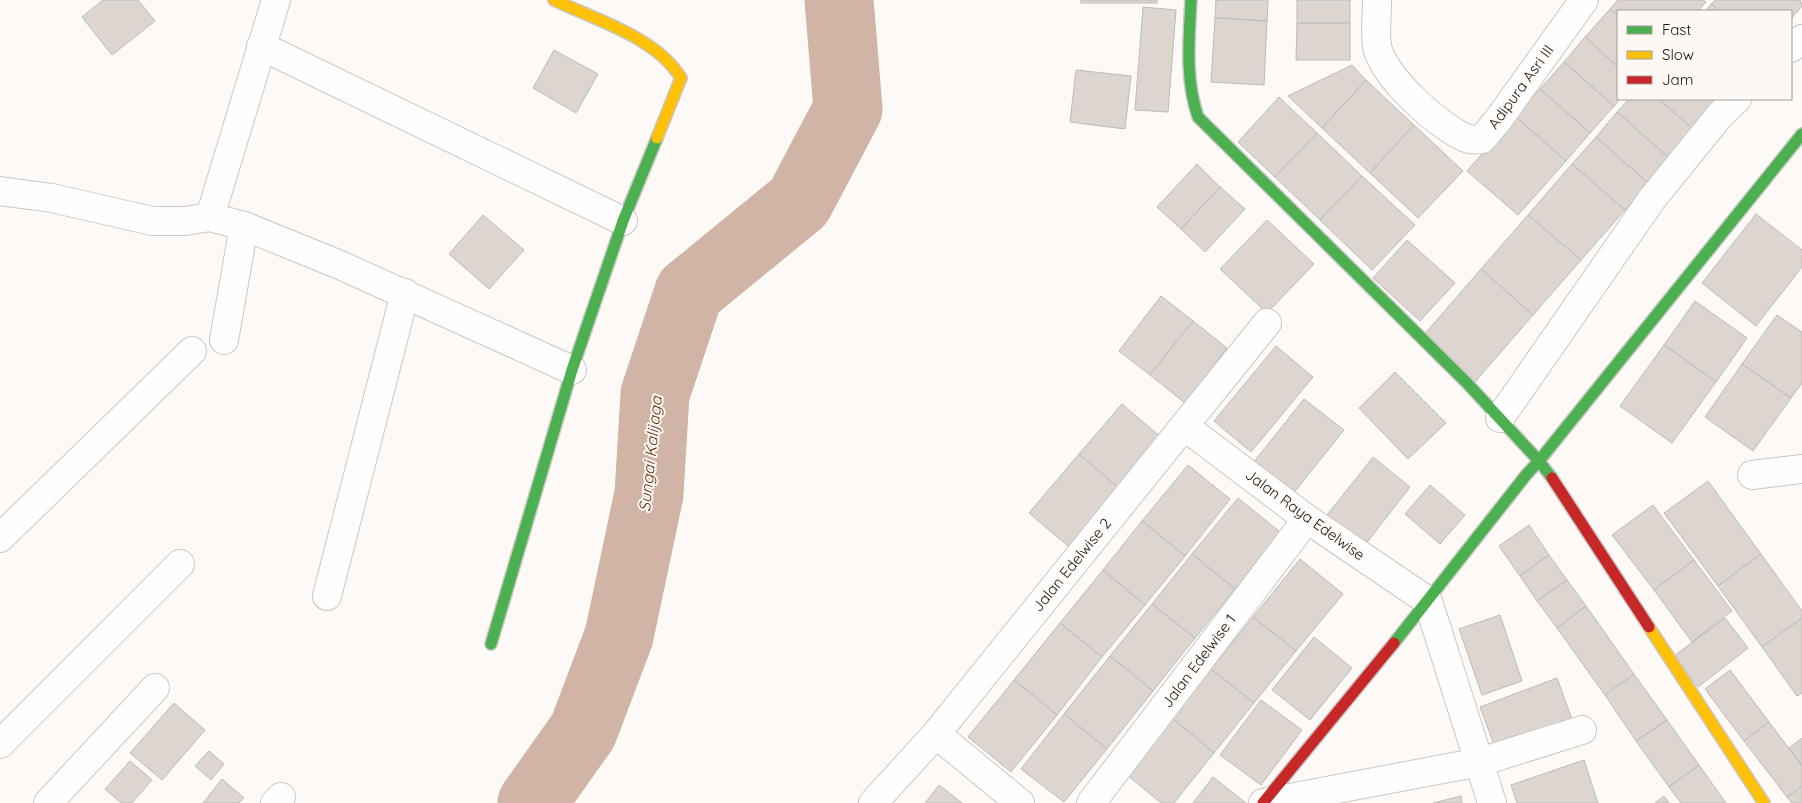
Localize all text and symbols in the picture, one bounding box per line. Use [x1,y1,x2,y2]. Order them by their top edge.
legend [1617,10,1792,100]
text: Fast [1662,20,1691,39]
street label: Adipura Asri III [1484,41,1558,133]
text: Slow [1662,45,1694,64]
text: Jam [1662,70,1693,89]
water label: Sungai Kalijaga [634,394,666,513]
street label: Jalan Raya Edelwise [1242,465,1369,564]
street label: Jalan Edelwise 2 [1028,514,1115,615]
street label: Jalan Edelwise 1 [1157,610,1240,711]

